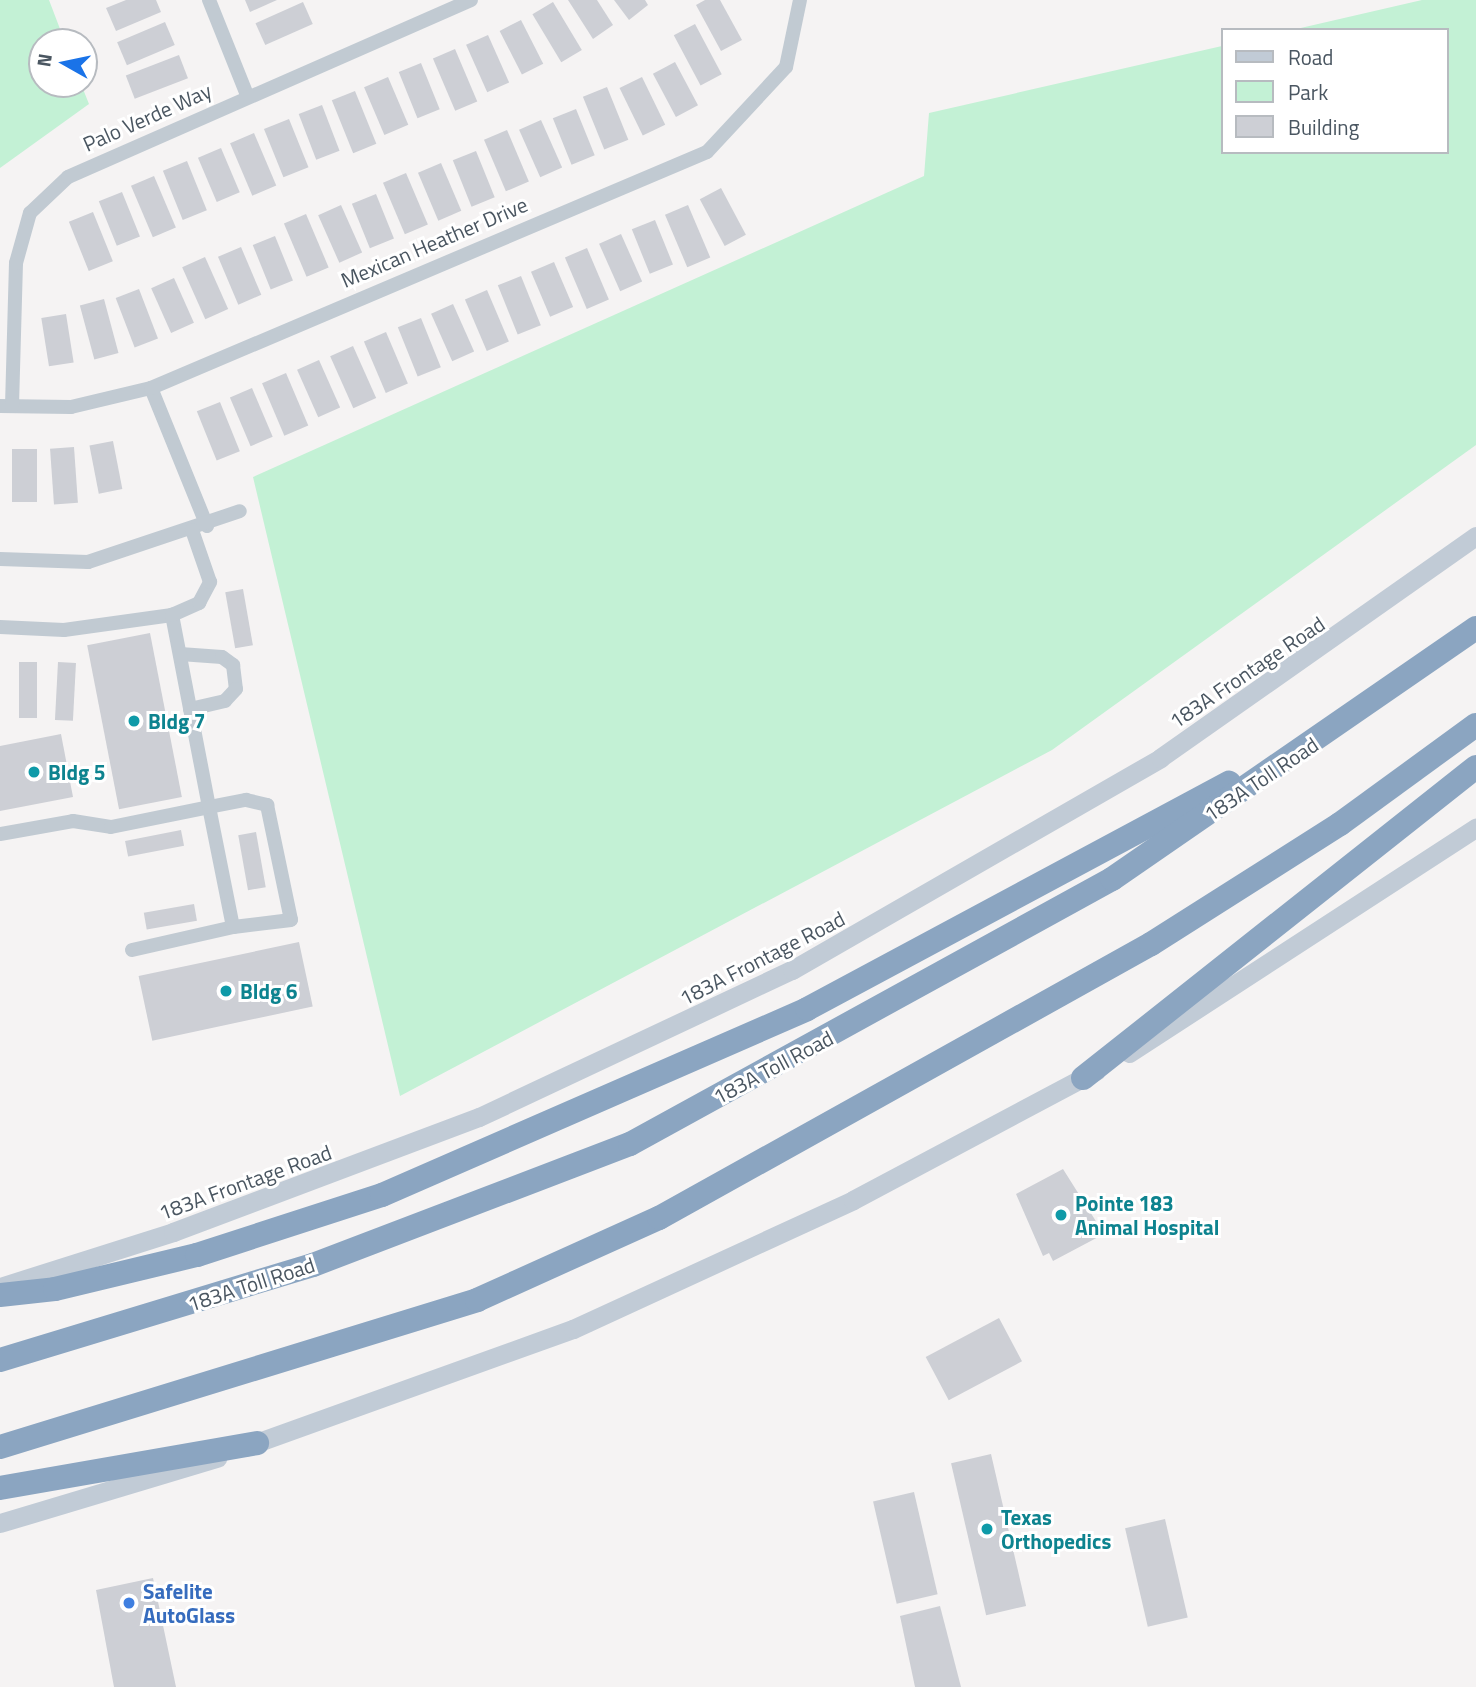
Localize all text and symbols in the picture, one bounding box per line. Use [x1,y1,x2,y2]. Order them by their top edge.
north arrow [28,28,98,98]
legend [1220,28,1448,154]
text: Road [1288,41,1333,73]
text: N [28,51,59,69]
text: Park [1288,76,1328,108]
street label: Palo Verde Way [79,77,215,157]
text: Building [1288,111,1359,143]
street label: Mexican Heather Drive [337,191,531,293]
street label: 183A Frontage Road [1165,611,1329,733]
place label: Bldg 7 [148,708,206,734]
marker: Bldg 7 [126,713,142,729]
street label: 183A Toll Road [1199,732,1323,826]
place label: Bldg 5 [48,759,106,785]
marker: Bldg 5 [26,764,42,780]
street label: 183A Frontage Road [675,906,849,1010]
place label: Bldg 6 [240,978,298,1004]
marker: Bldg 6 [218,983,234,999]
street label: 183A Toll Road [709,1025,837,1109]
street label: 183A Frontage Road [155,1139,335,1225]
place label: Pointe 183 Animal Hospital [1075,1190,1219,1240]
marker: Pointe 183 Animal Hospital [1053,1207,1069,1223]
street label: 183A Toll Road [184,1252,318,1316]
place label: Texas Orthopedics [1001,1504,1111,1554]
marker: Texas Orthopedics [979,1521,995,1537]
place label: Safelite AutoGlass [143,1578,235,1628]
marker: Safelite AutoGlass [121,1595,137,1611]

